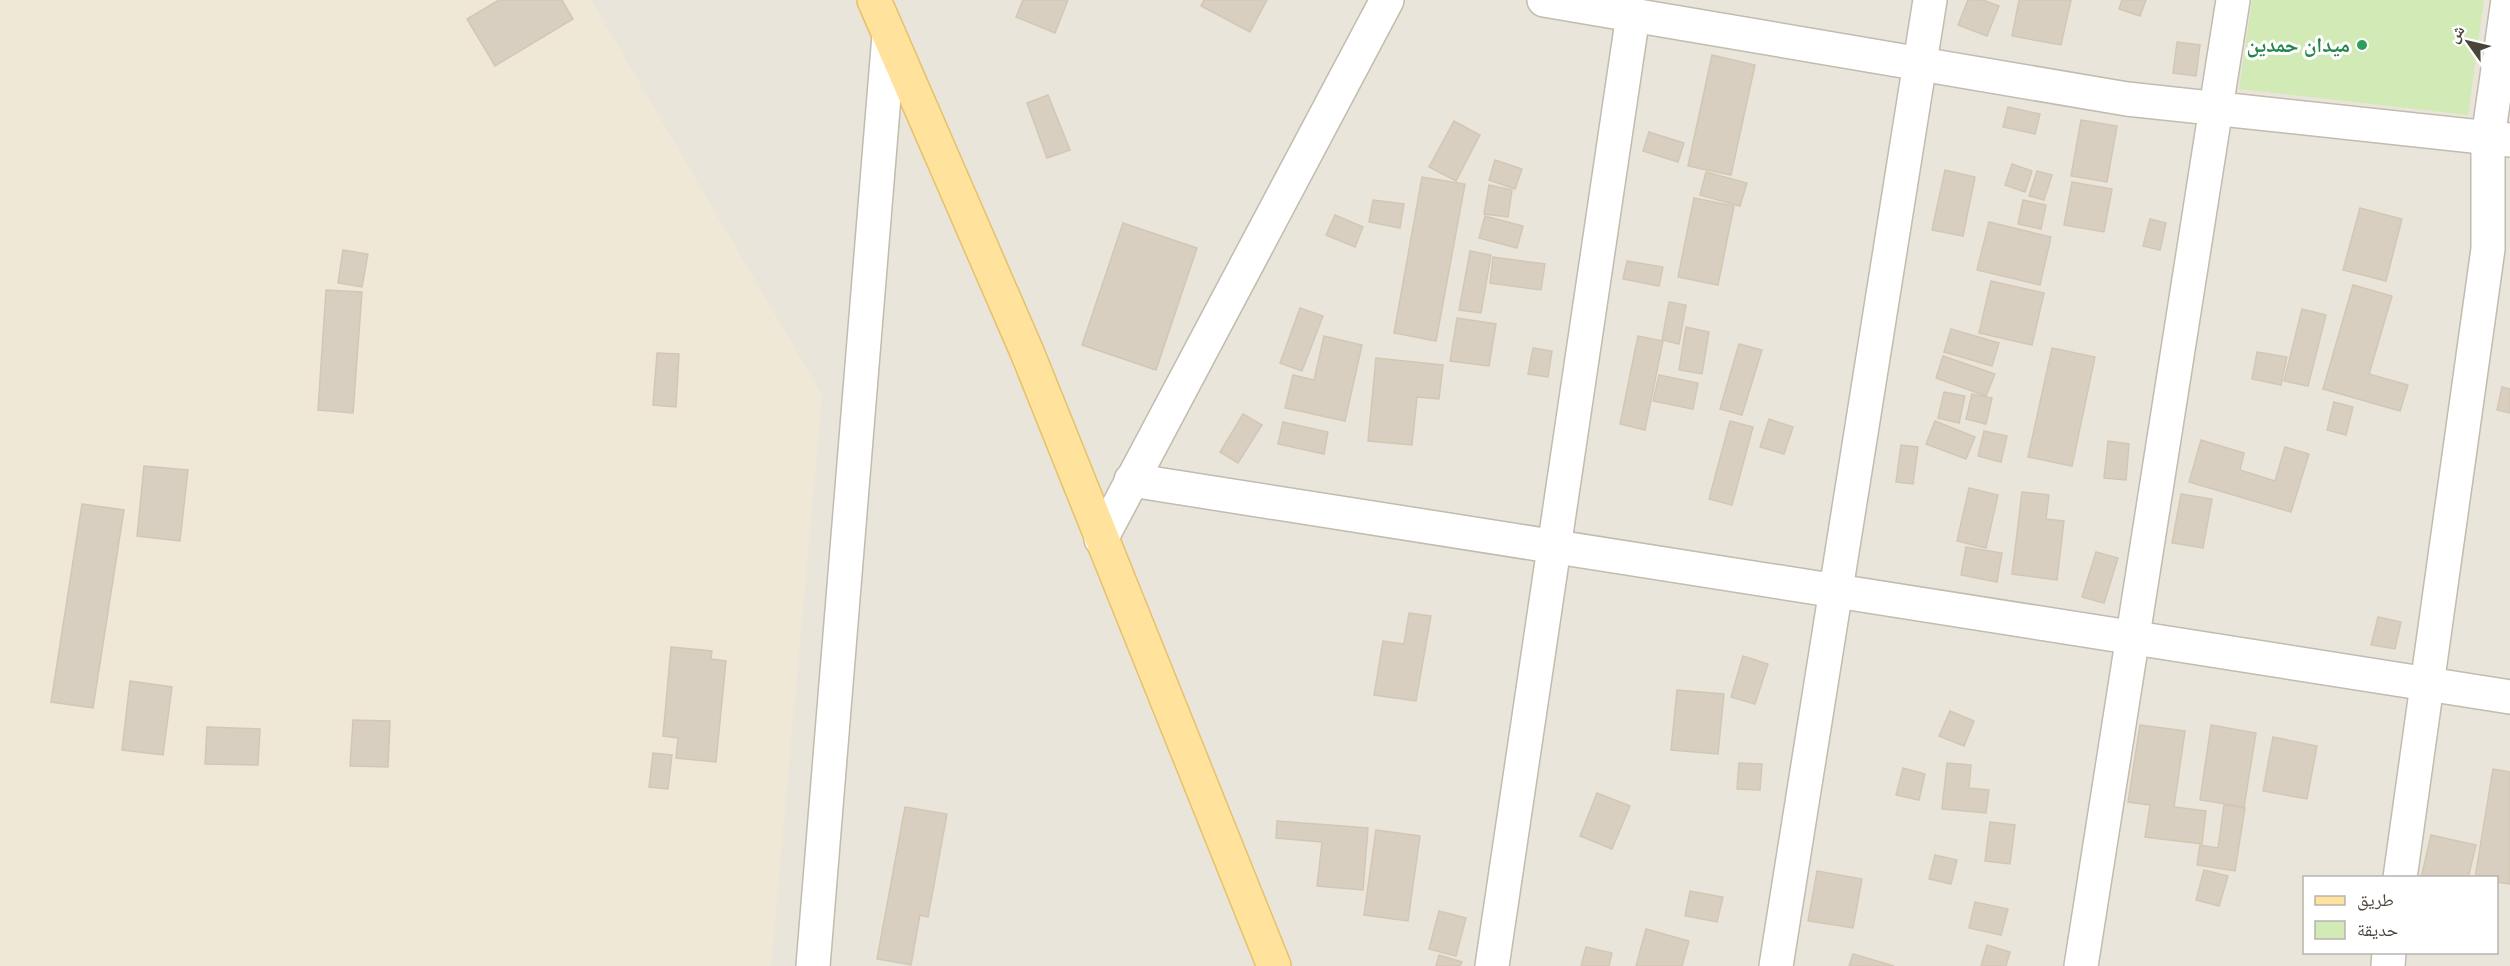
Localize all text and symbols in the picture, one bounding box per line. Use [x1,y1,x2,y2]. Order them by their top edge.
north arrow [2438,12,2498,72]
text: ش [2443,21,2469,46]
place label: ميدان حمدين [2246,32,2350,58]
marker: ميدان حمدين [2355,38,2369,52]
legend [2303,876,2498,954]
text: طريق [2357,889,2394,911]
text: حديقة [2357,919,2398,940]

